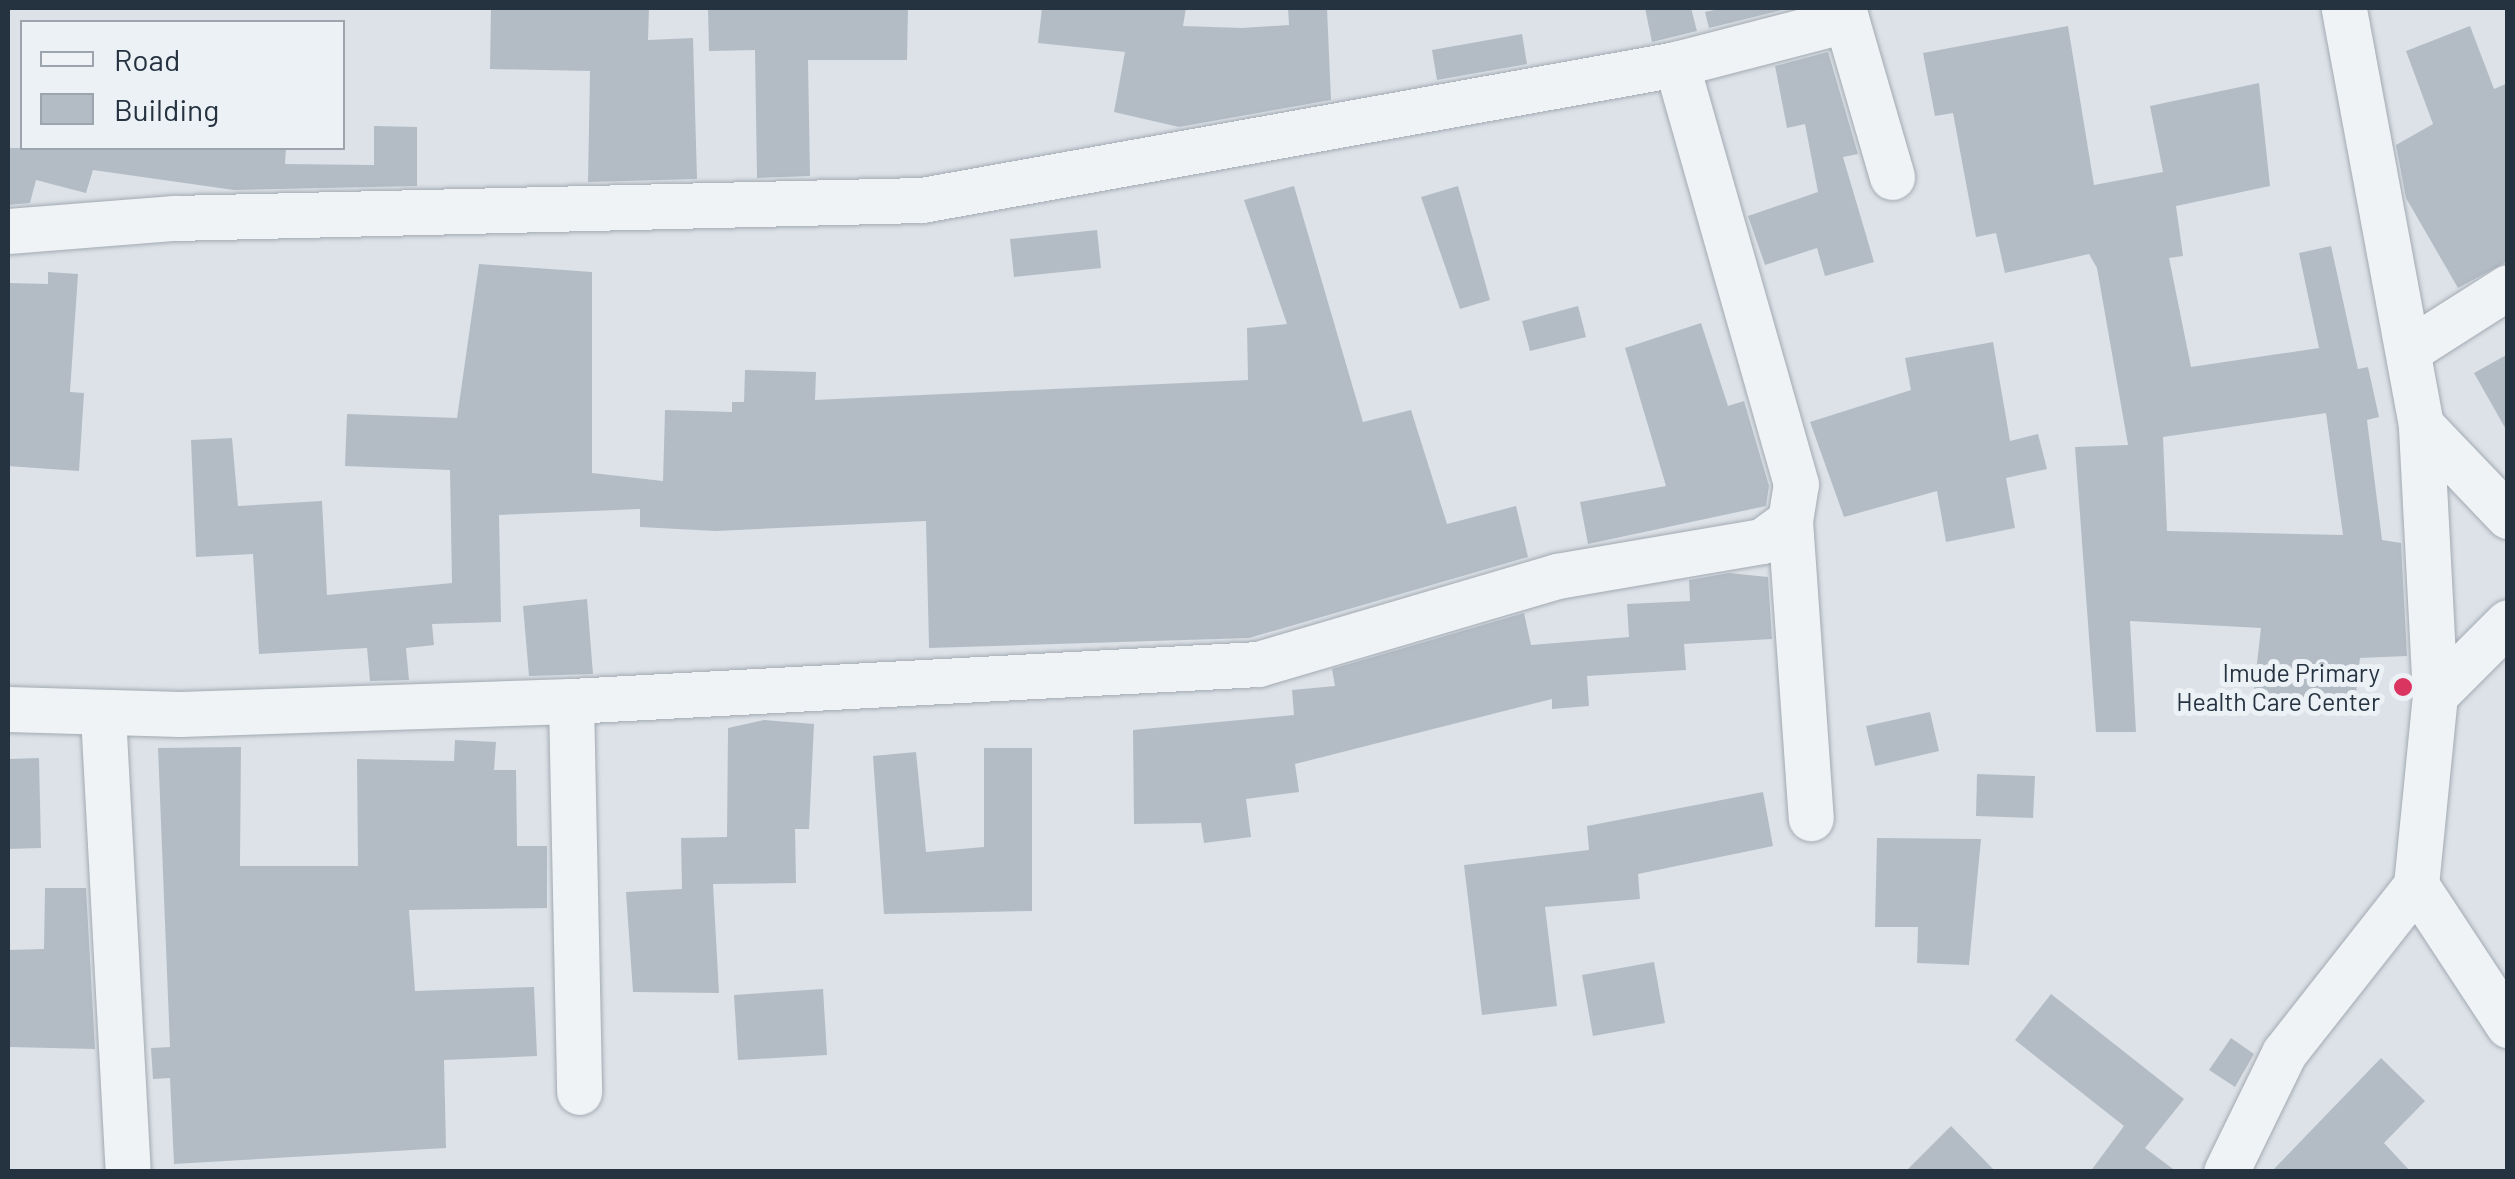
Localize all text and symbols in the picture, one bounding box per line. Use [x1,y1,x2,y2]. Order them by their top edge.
legend [20,20,345,150]
text: Road [114,41,180,77]
text: Building [114,91,219,127]
place label: Imude Primary Health Care Center [2176,658,2380,717]
marker: Imude Primary Health Care Center [2390,674,2416,700]

